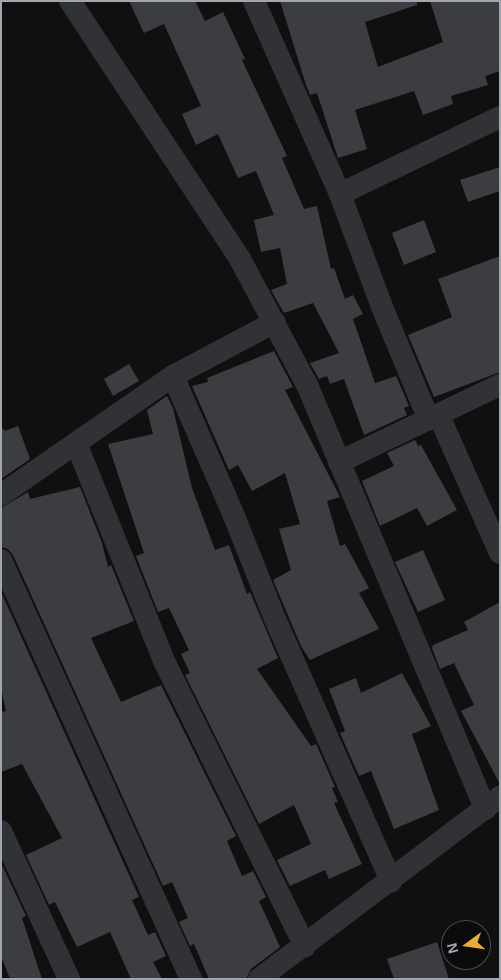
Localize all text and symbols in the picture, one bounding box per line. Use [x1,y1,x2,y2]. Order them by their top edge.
north arrow [441,920,491,970]
text: N [443,942,461,955]

